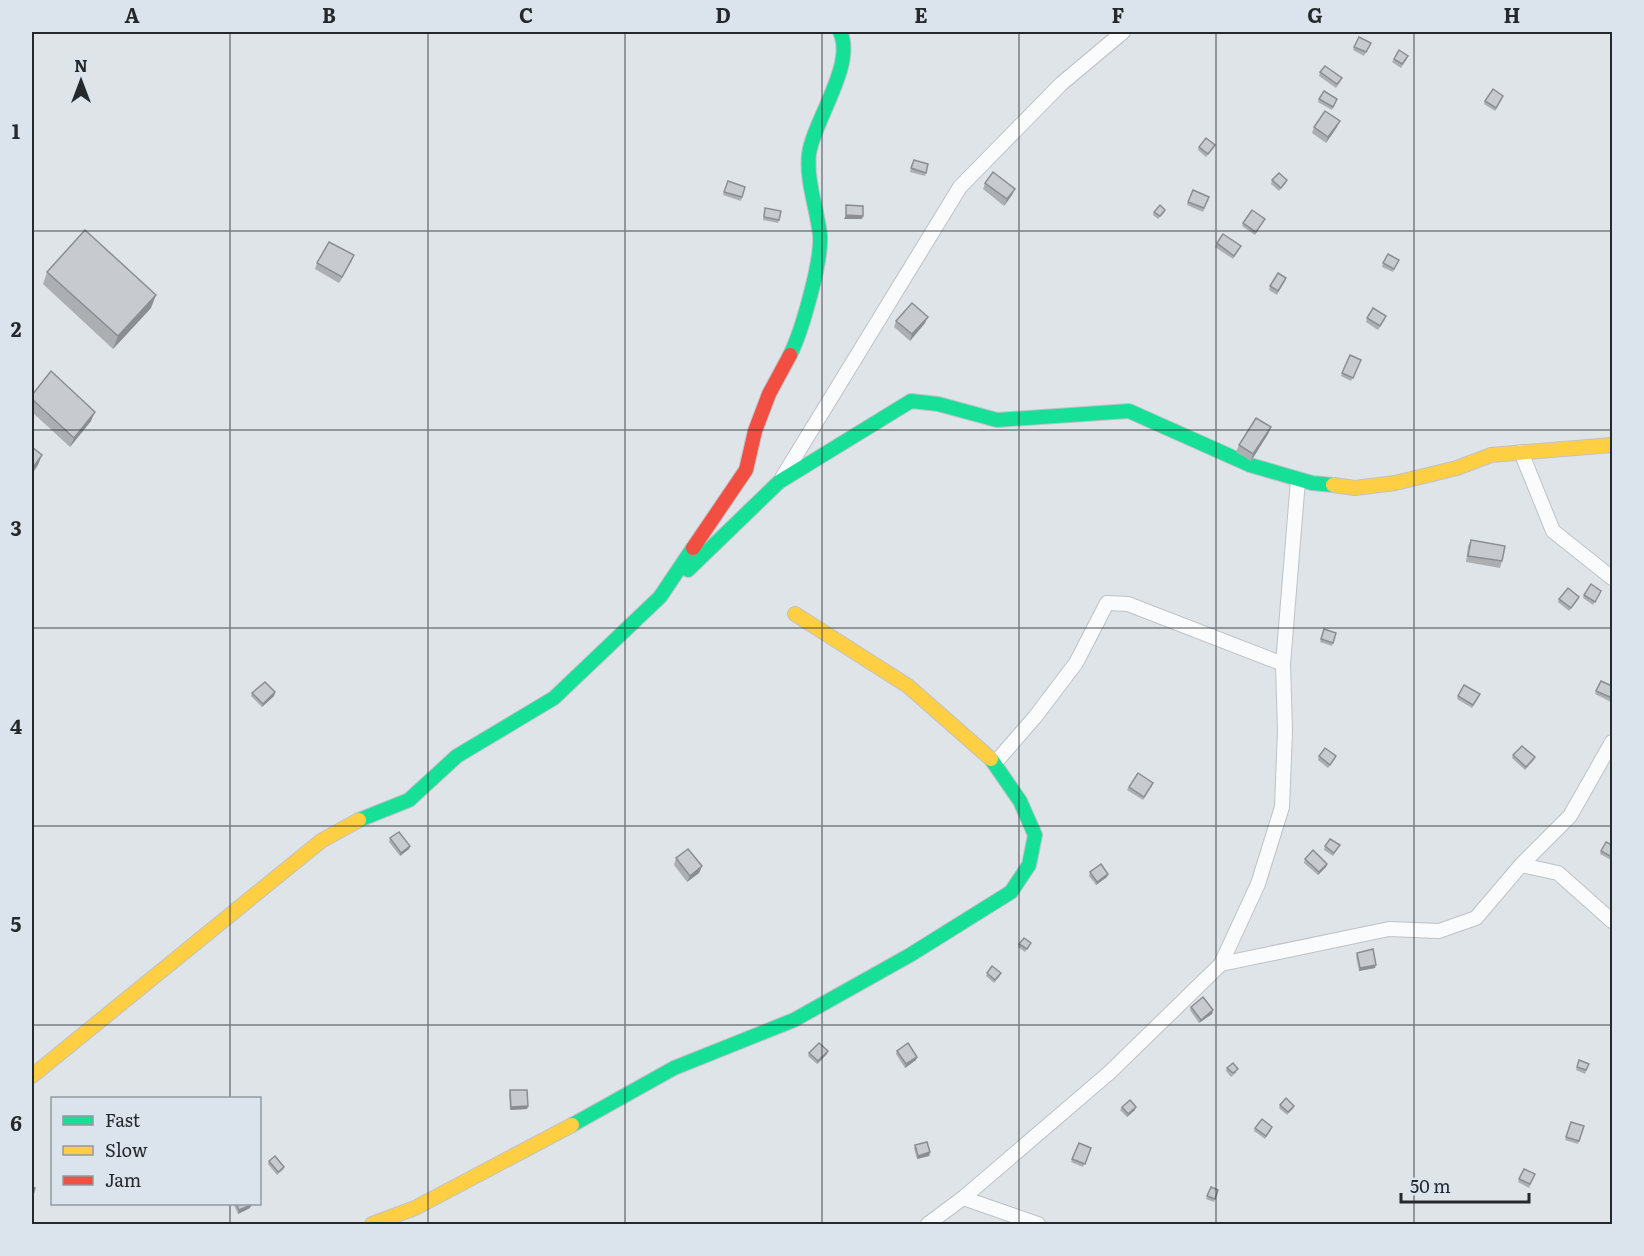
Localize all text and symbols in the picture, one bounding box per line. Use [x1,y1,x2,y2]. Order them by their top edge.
text: A [124,0,140,29]
text: B [322,0,336,29]
text: C [519,0,533,29]
text: D [715,0,731,29]
text: E [914,0,928,29]
text: F [1112,0,1125,29]
text: G [1307,0,1323,29]
text: H [1504,0,1520,29]
north arrow [51,51,111,111]
text: N [74,53,88,77]
text: 1 [12,115,20,145]
text: 2 [11,313,22,343]
text: 3 [10,512,22,542]
text: 4 [10,710,22,740]
text: 5 [11,908,22,938]
legend [51,1097,261,1205]
text: Fast [105,1106,141,1133]
text: 6 [10,1107,22,1137]
text: Slow [105,1136,148,1163]
text: Jam [105,1166,141,1193]
scale bar [1401,1166,1528,1204]
text: 50 m [1410,1172,1451,1199]

